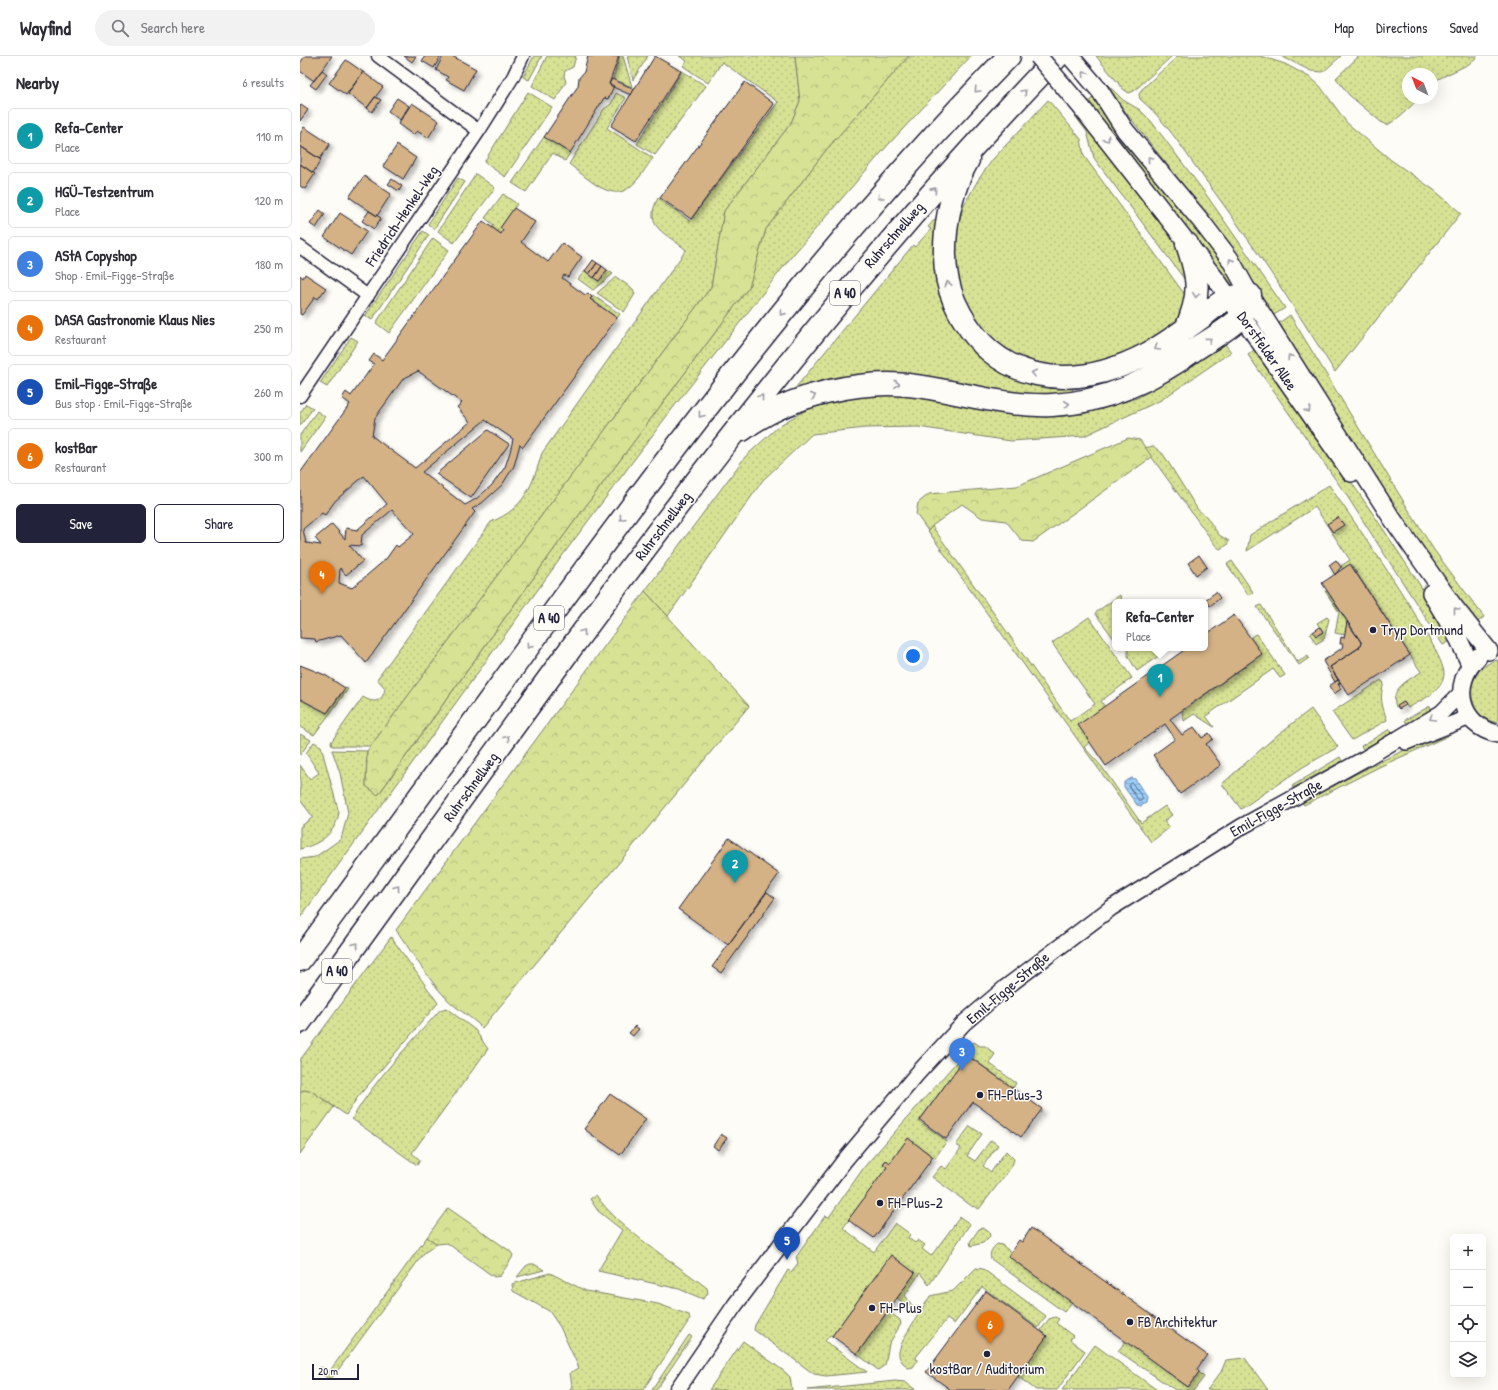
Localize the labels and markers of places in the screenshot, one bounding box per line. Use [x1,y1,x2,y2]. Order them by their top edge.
pin: 4 [309,561,335,594]
place label: Tryp Dortmund [1381,619,1463,640]
marker: Tryp Dortmund [1368,625,1378,635]
pin: 1 [1147,664,1173,697]
pin: 2 [722,850,748,883]
pin: 3 [949,1038,975,1071]
place label: FH-Plus-3 [987,1084,1043,1105]
marker: FH-Plus-3 [975,1090,985,1100]
place label: FH-Plus-2 [887,1192,943,1213]
marker: FH-Plus-2 [875,1198,885,1208]
pin: 5 [774,1227,800,1260]
place label: FH-Plus [879,1297,922,1318]
marker: FH-Plus [867,1303,877,1313]
pin: 6 [977,1311,1003,1344]
place label: FB Architektur [1137,1311,1218,1332]
marker: FB Architektur [1125,1317,1135,1327]
marker: kostBar / Auditorium [982,1349,992,1359]
place label: kostBar / Auditorium [930,1358,1044,1379]

